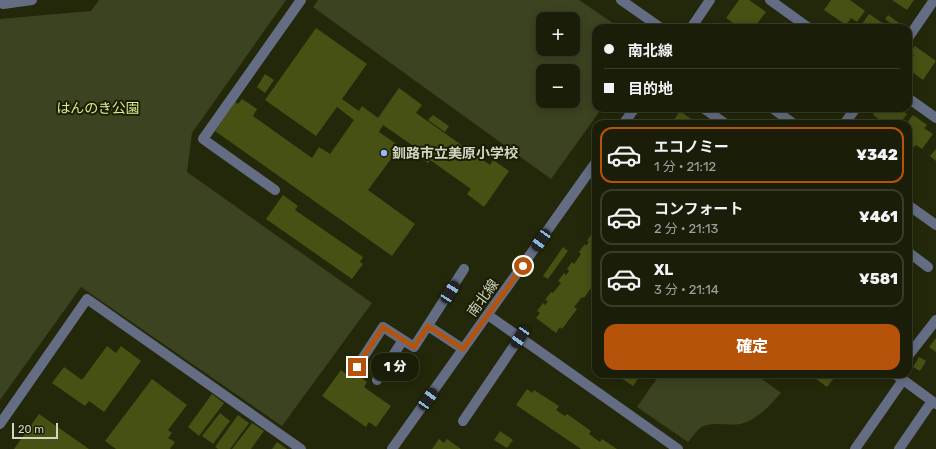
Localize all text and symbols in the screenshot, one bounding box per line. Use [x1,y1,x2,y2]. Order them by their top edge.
map controls [536,12,580,108]
button: + [536,12,580,56]
text: 南北線 [628,42,673,60]
button: − [536,64,580,108]
text: 目的地 [628,80,673,98]
park label: はんのき公園 [56,100,140,117]
icon: car [606,137,642,173]
text: エコノミー [654,138,729,156]
place label: 釧路市立美原小学校 [392,145,518,162]
text: ¥342 [856,146,898,164]
marker: 釧路市立美原小学校 [379,148,389,158]
text: 1 分 · 21:12 [654,159,716,174]
icon: car [606,199,642,235]
text: コンフォート [654,200,744,218]
text: ¥461 [859,208,898,226]
text: 2 分 · 21:13 [654,221,718,236]
car [529,227,553,253]
route start [514,257,532,275]
icon: car [606,261,642,297]
text: XL [654,261,673,279]
text: ¥581 [859,270,898,288]
street label: 南北線 [464,276,502,320]
car [438,279,462,305]
text: 3 分 · 21:14 [654,282,719,297]
car [508,324,532,350]
button: 確定 [604,324,900,370]
callout: 1 分 [371,353,419,381]
route end [348,358,366,376]
text: 1 分 [384,359,406,374]
car [416,386,440,412]
scale bar [12,421,58,440]
text: 20 m [18,423,44,436]

